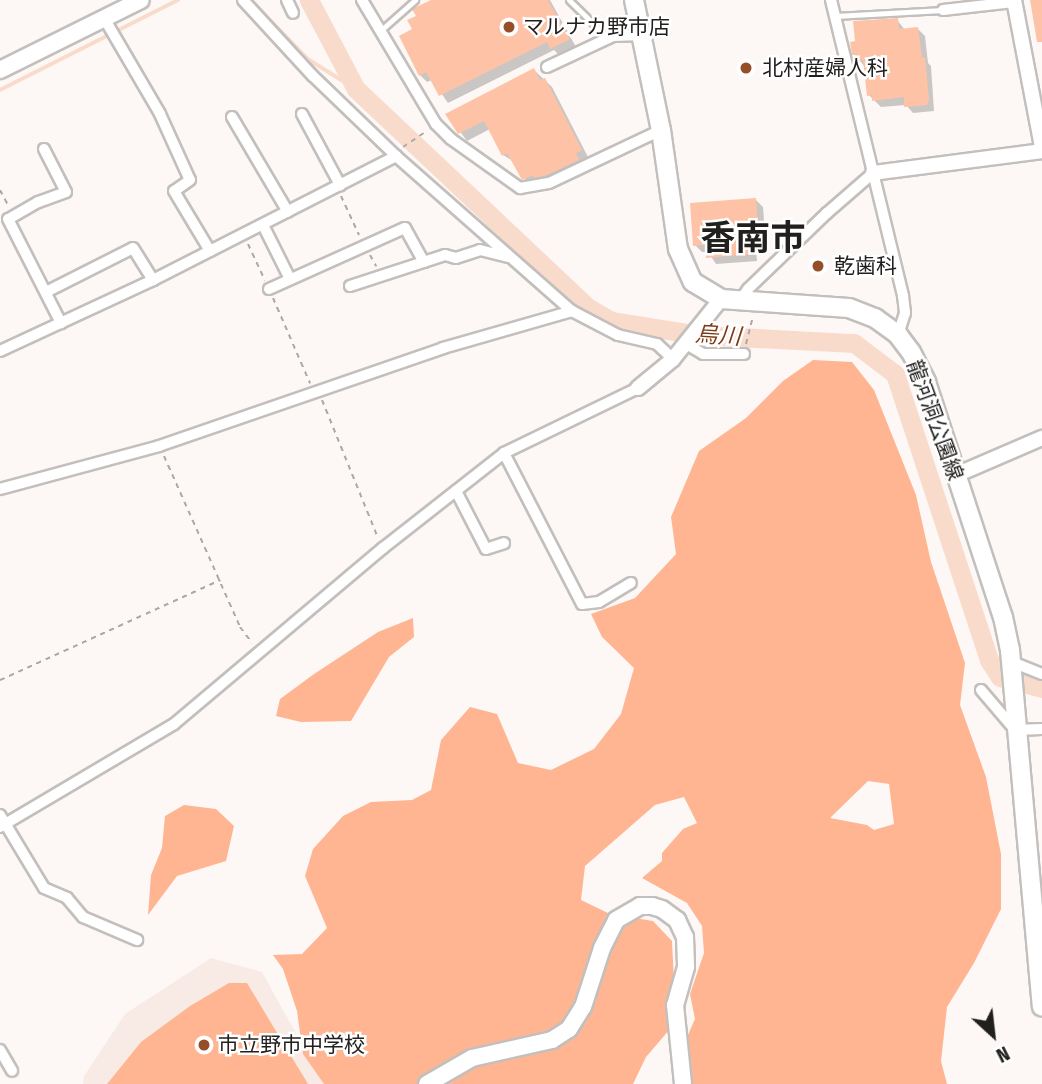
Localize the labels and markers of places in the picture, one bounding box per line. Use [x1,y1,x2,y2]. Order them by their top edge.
place label: マルナカ野市店 [523,14,670,40]
marker: マルナカ野市店 [501,19,517,35]
place label: 北村産婦人科 [762,55,888,81]
marker: 北村産婦人科 [736,58,756,78]
place label: 乾歯科 [834,253,897,279]
marker: 乾歯科 [808,256,828,276]
place label: 市立野市中学校 [218,1032,365,1058]
marker: 市立野市中学校 [196,1037,212,1053]

